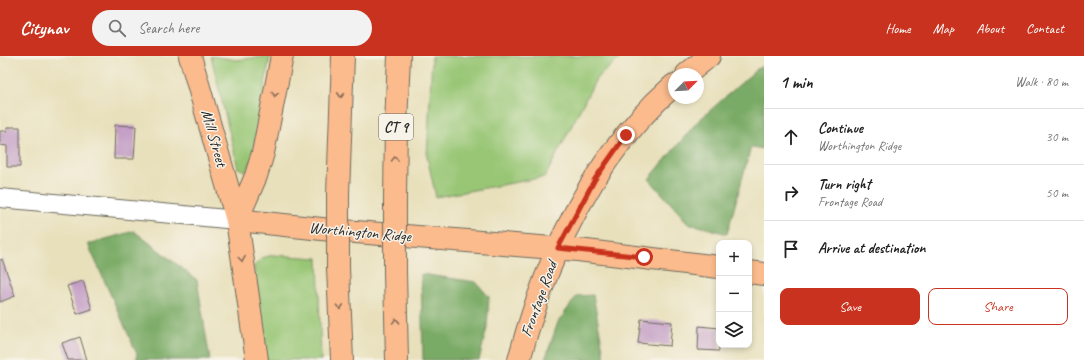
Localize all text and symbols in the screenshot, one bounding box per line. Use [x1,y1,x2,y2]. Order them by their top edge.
search box [92,10,372,46]
text: Citynav [20,16,68,40]
icon: search [106,17,128,39]
text: Search here [138,19,199,38]
text: Home [885,20,911,37]
text: Map [933,20,954,37]
text: About [976,20,1004,37]
text: Contact [1026,20,1064,37]
north arrow [668,68,704,104]
text: 1 min [780,72,813,93]
text: Walk · 80 m [1015,74,1068,90]
one-way arrow [271,91,280,97]
one-way arrow [336,92,345,98]
street label: Mill Street [196,107,232,170]
road number: CT 9 [379,114,413,140]
text: Continue [818,119,863,138]
route end [617,126,635,144]
icon: ahead [780,126,802,148]
text: 30 m [1046,129,1068,145]
text: Worthington Ridge [818,138,901,154]
one-way arrow [391,156,399,162]
text: Turn right [818,175,871,194]
icon: right [780,182,802,204]
text: 50 m [1046,185,1068,201]
text: Frontage Road [818,194,882,210]
street label: Worthington Ridge [308,218,414,247]
icon: arrive [780,238,802,260]
text: Arrive at destination [818,239,925,258]
map controls [716,240,752,348]
button: + [716,240,752,276]
route start [635,248,653,266]
one-way arrow [237,256,246,262]
street label: Frontage Road [516,256,563,340]
button: − [716,276,752,312]
button: Save [780,288,920,325]
button: Share [928,288,1068,325]
one-way arrow [335,304,344,310]
button: layers [716,312,752,348]
one-way arrow [392,318,400,324]

